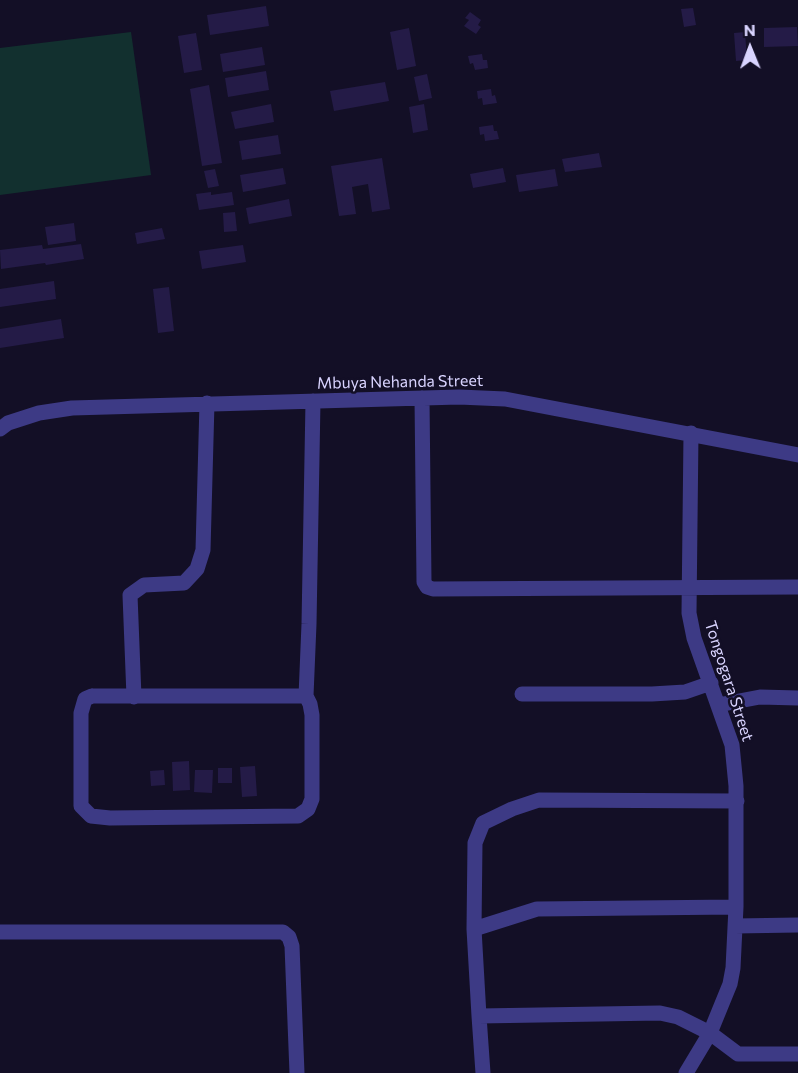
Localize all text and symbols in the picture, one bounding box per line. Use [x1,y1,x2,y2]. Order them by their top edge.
north arrow [720,18,780,78]
text: N [744,20,756,39]
street label: Mbuya Nehanda Street [317,371,483,393]
street label: Tongogara Street [700,618,758,744]

